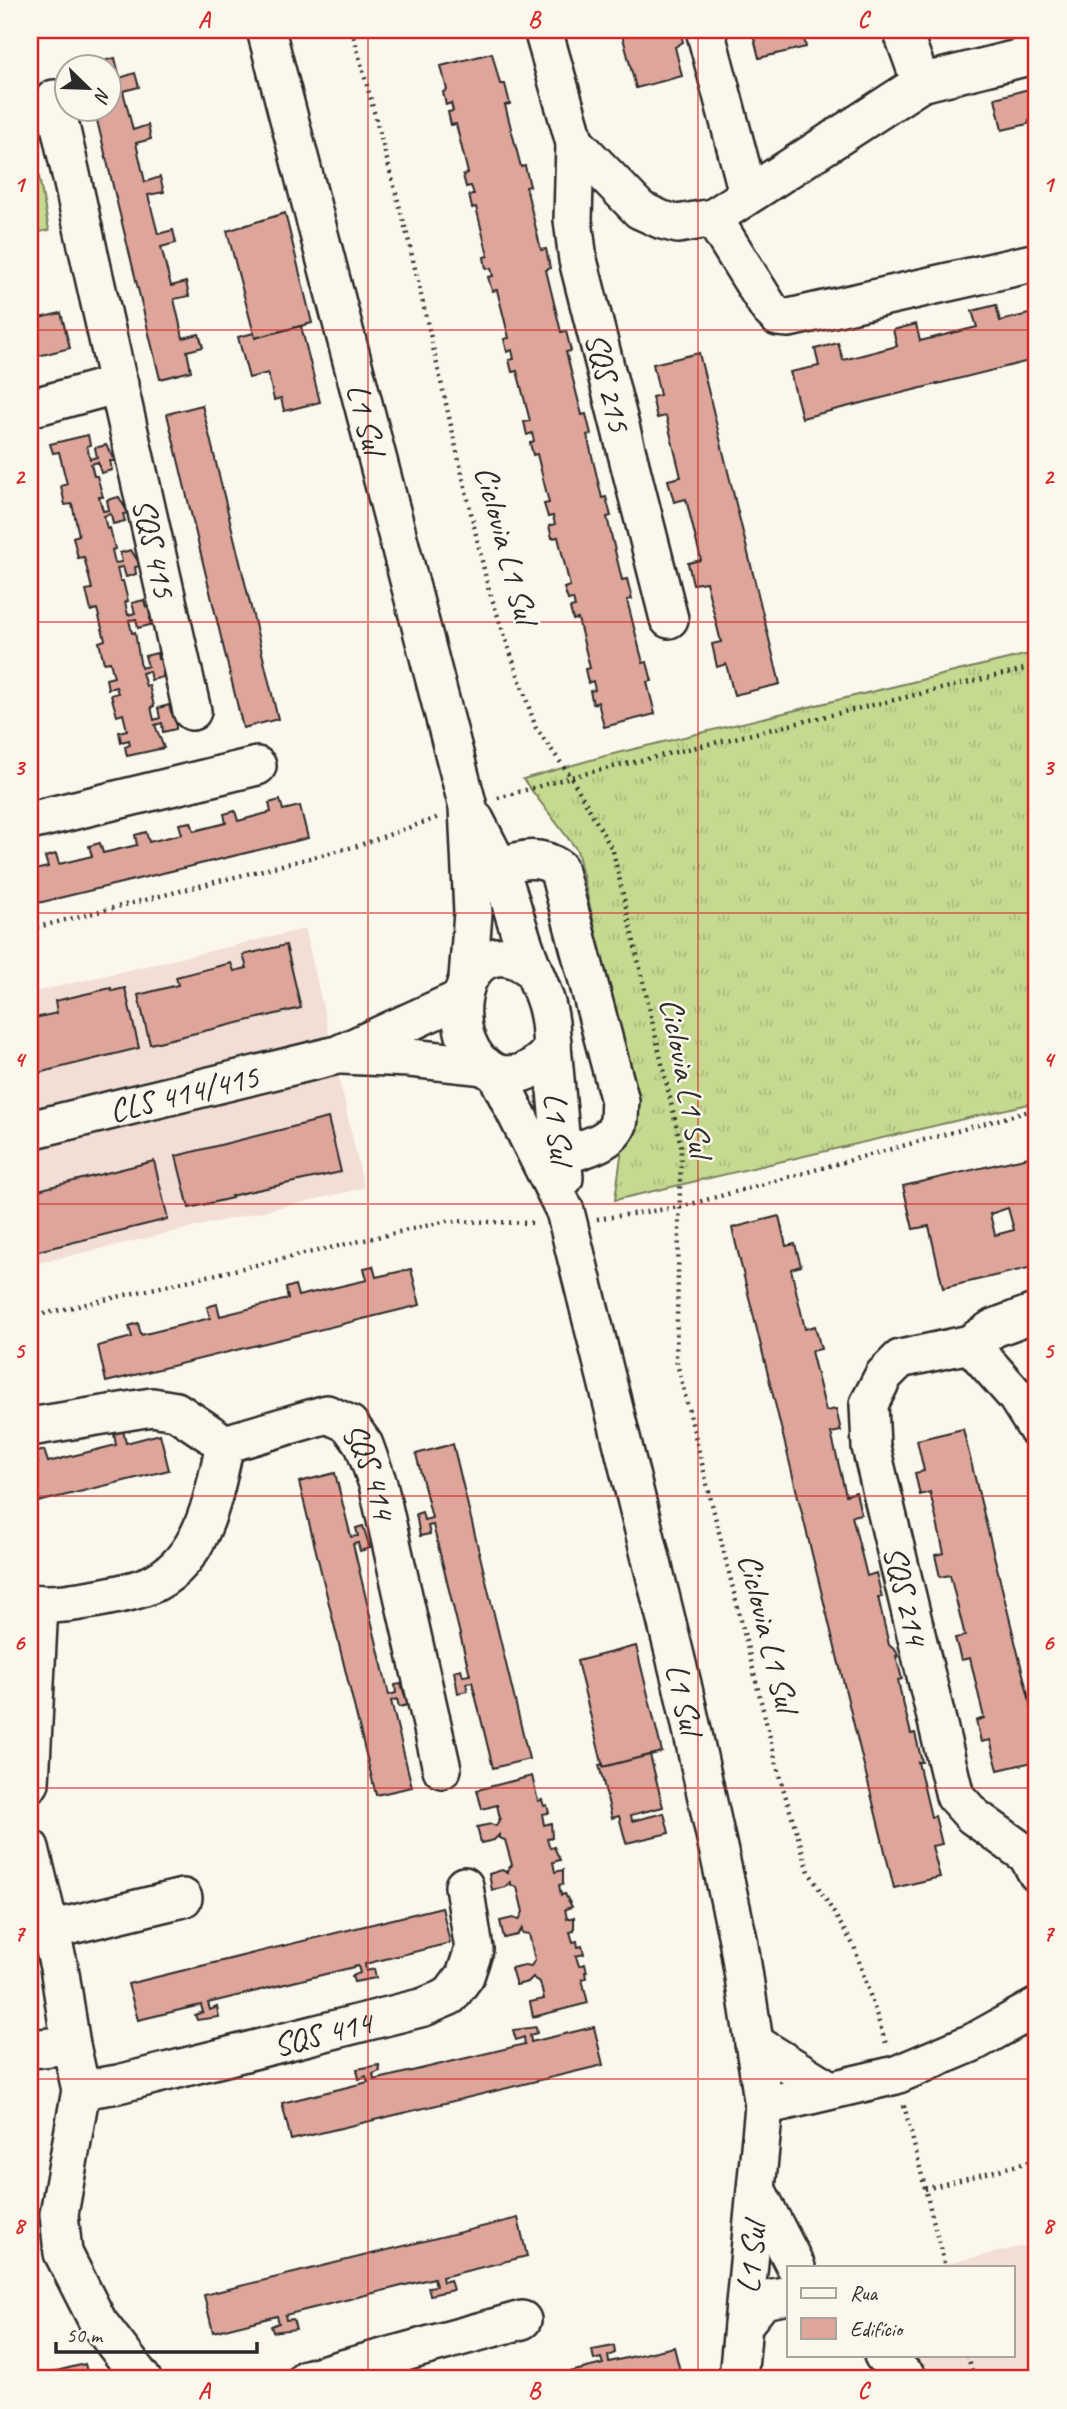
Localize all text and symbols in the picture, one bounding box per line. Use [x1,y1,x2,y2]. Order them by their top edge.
text: A [198,5,212,34]
text: B [528,5,542,34]
text: C [858,5,872,34]
north arrow [52,52,122,122]
text: N [88,84,116,107]
text: 1 [14,170,27,199]
text: 1 [1043,170,1056,199]
street label: SQS 215 [575,328,641,438]
street label: L1 Sul [337,379,396,463]
street label: Ciclovia L1 Sul [465,461,549,632]
text: 2 [14,462,27,491]
text: 2 [1043,462,1056,491]
street label: SQS 415 [123,494,186,604]
text: 3 [14,753,27,782]
text: 3 [1043,753,1056,782]
street label: Ciclovia L1 Sul [650,994,723,1165]
text: 4 [14,1045,27,1074]
text: 4 [1043,1045,1056,1074]
street label: CLS 414/415 [105,1055,265,1132]
street label: L1 Sul [534,1091,583,1170]
text: 5 [14,1336,26,1365]
text: 5 [1043,1336,1055,1365]
street label: SQS 414 [332,1414,406,1526]
street label: SQS 214 [874,1542,939,1652]
street label: Ciclovia L1 Sul [728,1549,809,1720]
text: 6 [14,1628,27,1657]
text: 6 [1043,1628,1056,1657]
street label: L1 Sul [656,1659,713,1743]
text: 7 [14,1919,27,1948]
text: 7 [1043,1919,1056,1948]
street label: SQS 414 [269,2000,379,2066]
text: 8 [14,2211,27,2240]
text: 8 [1043,2211,1056,2240]
street label: L1 Sul [726,2216,776,2295]
legend [787,2266,1014,2356]
text: Rua [850,2280,878,2306]
scale bar [56,2311,257,2355]
text: Edifício [850,2316,905,2342]
text: 50 m [66,2322,104,2348]
text: A [198,2376,212,2405]
text: B [528,2376,542,2405]
text: C [858,2376,872,2405]

